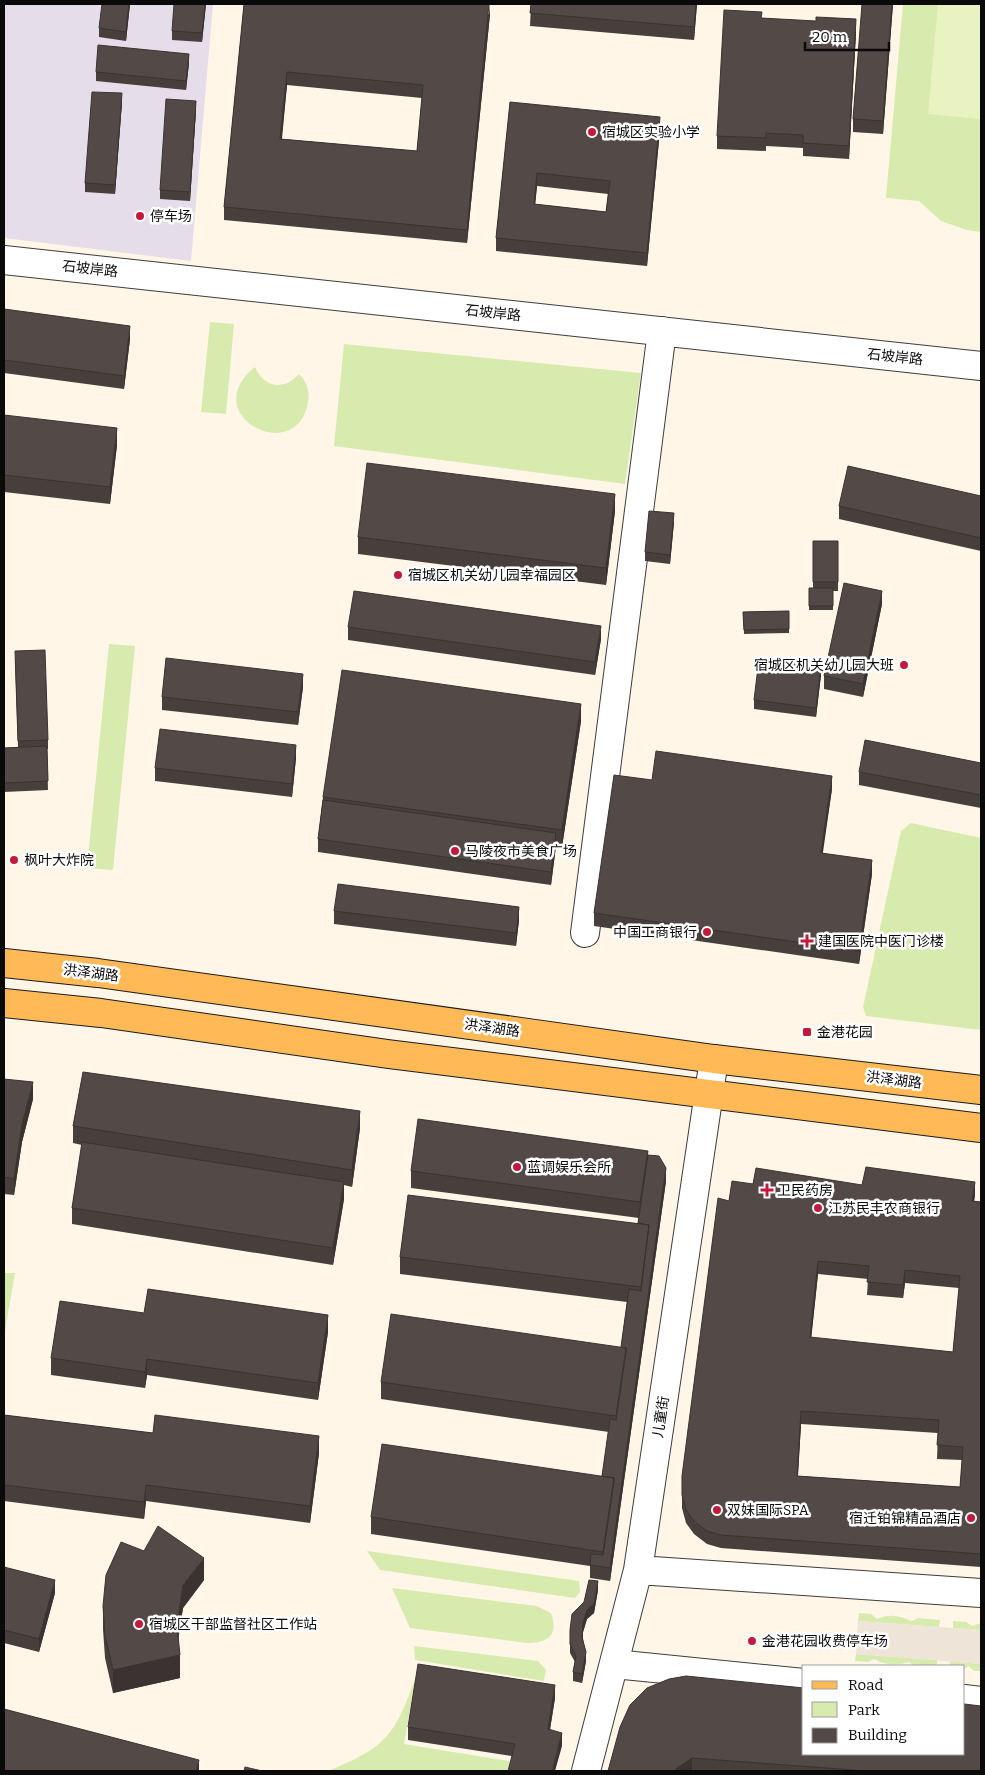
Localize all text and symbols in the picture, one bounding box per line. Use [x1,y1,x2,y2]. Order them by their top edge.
scale bar [805,20,889,52]
text: 20 m [812,28,848,46]
place label: 宿城区实验小学 [602,124,700,141]
marker: 宿城区实验小学 [586,126,598,138]
place label: 停车场 [150,208,192,225]
marker: 停车场 [134,210,146,222]
street label: 石坡岸路 [61,258,119,280]
street label: 石坡岸路 [464,302,522,324]
street label: 石坡岸路 [866,346,924,368]
place label: 宿城区机关幼儿园幸福园区 [408,567,576,584]
marker: 宿城区机关幼儿园幸福园区 [392,569,404,581]
place label: 宿城区机关幼儿园大班 [754,657,894,674]
marker: 宿城区机关幼儿园大班 [898,659,910,671]
place label: 马陵夜市美食广场 [465,843,577,860]
marker: 马陵夜市美食广场 [449,845,461,857]
place label: 枫叶大炸院 [24,852,94,869]
marker: 枫叶大炸院 [8,854,20,866]
place label: 中国工商银行 [613,924,697,941]
marker: 中国工商银行 [701,926,713,938]
place label: 建国医院中医门诊楼 [818,933,944,950]
marker: 建国医院中医门诊楼 [800,934,814,948]
street label: 洪泽湖路 [62,961,120,985]
street label: 洪泽湖路 [463,1016,521,1040]
place label: 金港花园 [817,1024,873,1041]
marker: 金港花园 [801,1026,813,1038]
street label: 洪泽湖路 [865,1068,923,1092]
place label: 蓝调娱乐会所 [527,1159,611,1176]
marker: 蓝调娱乐会所 [511,1161,523,1173]
place label: 卫民药房 [777,1182,833,1199]
marker: 卫民药房 [761,1184,773,1196]
place label: 江苏民丰农商银行 [828,1200,940,1217]
marker: 江苏民丰农商银行 [812,1202,824,1214]
street label: 儿童街 [649,1395,673,1439]
place label: 双妹国际SPA [727,1502,809,1519]
marker: 双妹国际SPA [711,1504,723,1516]
place label: 宿迁铂锦精品酒店 [849,1510,961,1527]
marker: 宿迁铂锦精品酒店 [965,1512,977,1524]
place label: 宿城区干部监督社区工作站 [149,1616,317,1633]
marker: 宿城区干部监督社区工作站 [133,1618,145,1630]
place label: 金港花园收费停车场 [762,1633,888,1650]
marker: 金港花园收费停车场 [746,1635,758,1647]
legend [802,1665,965,1755]
text: Road [848,1676,883,1694]
text: Park [848,1701,880,1719]
text: Building [848,1726,907,1744]

